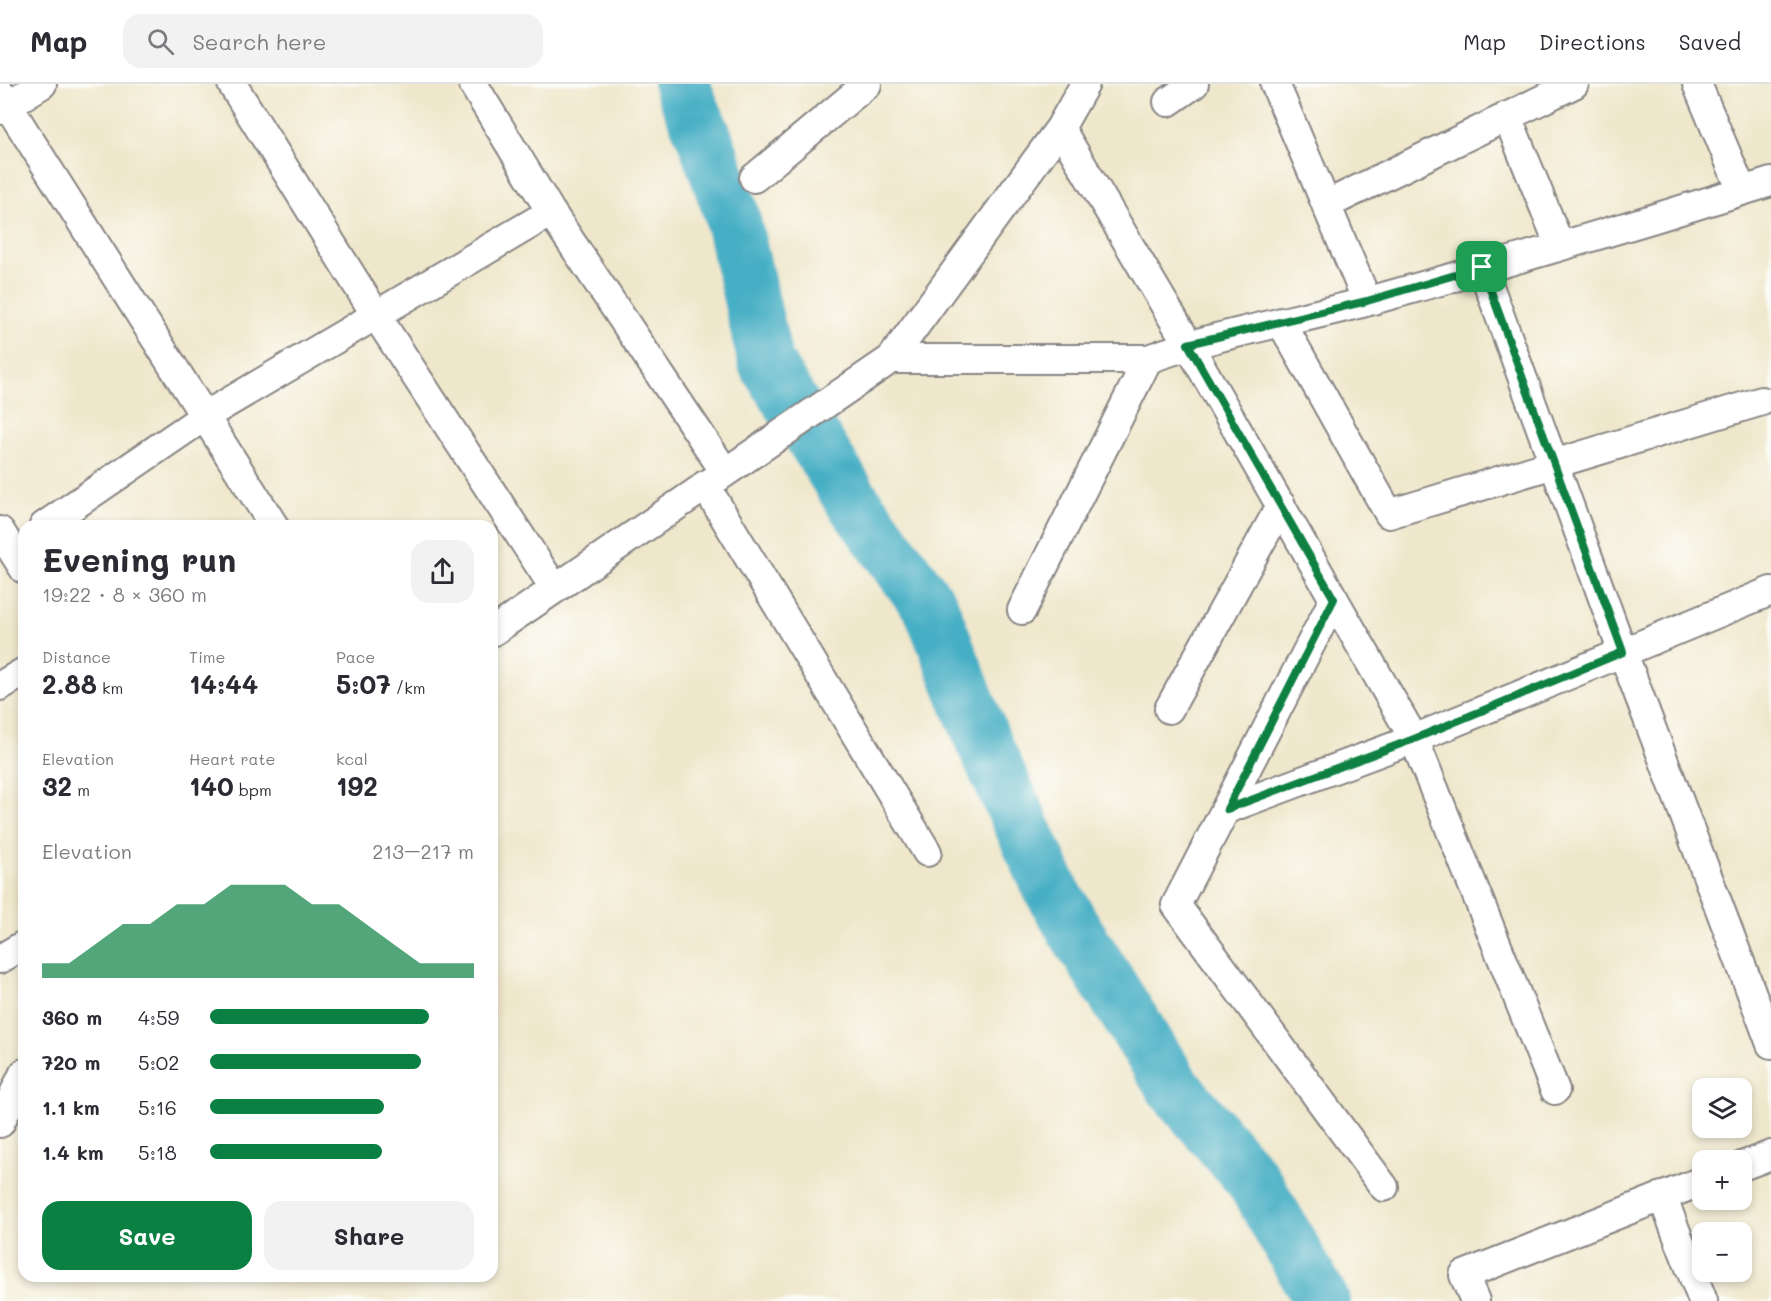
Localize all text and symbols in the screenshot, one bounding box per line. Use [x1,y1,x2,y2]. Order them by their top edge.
search box [123,14,543,68]
text: Map [30,23,87,59]
icon: search [144,25,177,58]
text: Search here [192,27,326,56]
text: Map [1463,28,1506,55]
text: Directions [1539,28,1646,55]
text: Saved [1679,28,1741,55]
pin [1456,241,1507,292]
icon: arrive [1465,250,1498,283]
text: Evening run [42,537,236,580]
button: share [411,540,474,603]
text: 19:22 · 8 × 360 m [42,581,207,607]
text: Distance [42,646,111,667]
text: Time [189,646,225,667]
text: Pace [336,646,375,667]
text: 2.88 [42,667,97,701]
text: 14:44 [189,667,258,701]
text: 5:07 [336,667,391,701]
text: km [97,677,123,698]
text: /km [391,677,425,698]
text: Elevation [42,748,114,769]
text: Heart rate [189,748,275,769]
text: kcal [336,748,368,769]
text: 32 [42,769,72,803]
text: 140 [189,769,234,803]
text: 192 [336,769,378,803]
text: m [72,779,90,800]
text: bpm [234,779,272,800]
text: Elevation [42,838,132,864]
text: 213–217 m [372,838,474,864]
text: 360 m [42,1004,102,1030]
text: 4:59 [138,1004,179,1030]
text: 720 m [42,1049,100,1075]
text: 5:02 [138,1049,179,1075]
map controls [1692,1078,1752,1282]
button: layers [1692,1078,1752,1138]
text: 1.1 km [42,1094,100,1120]
text: 5:16 [138,1094,177,1120]
text: 1.4 km [42,1139,104,1165]
text: 5:18 [138,1139,177,1165]
button: + [1692,1150,1752,1210]
button: Save [42,1201,252,1270]
button: Share [264,1201,474,1270]
button: − [1692,1222,1752,1282]

